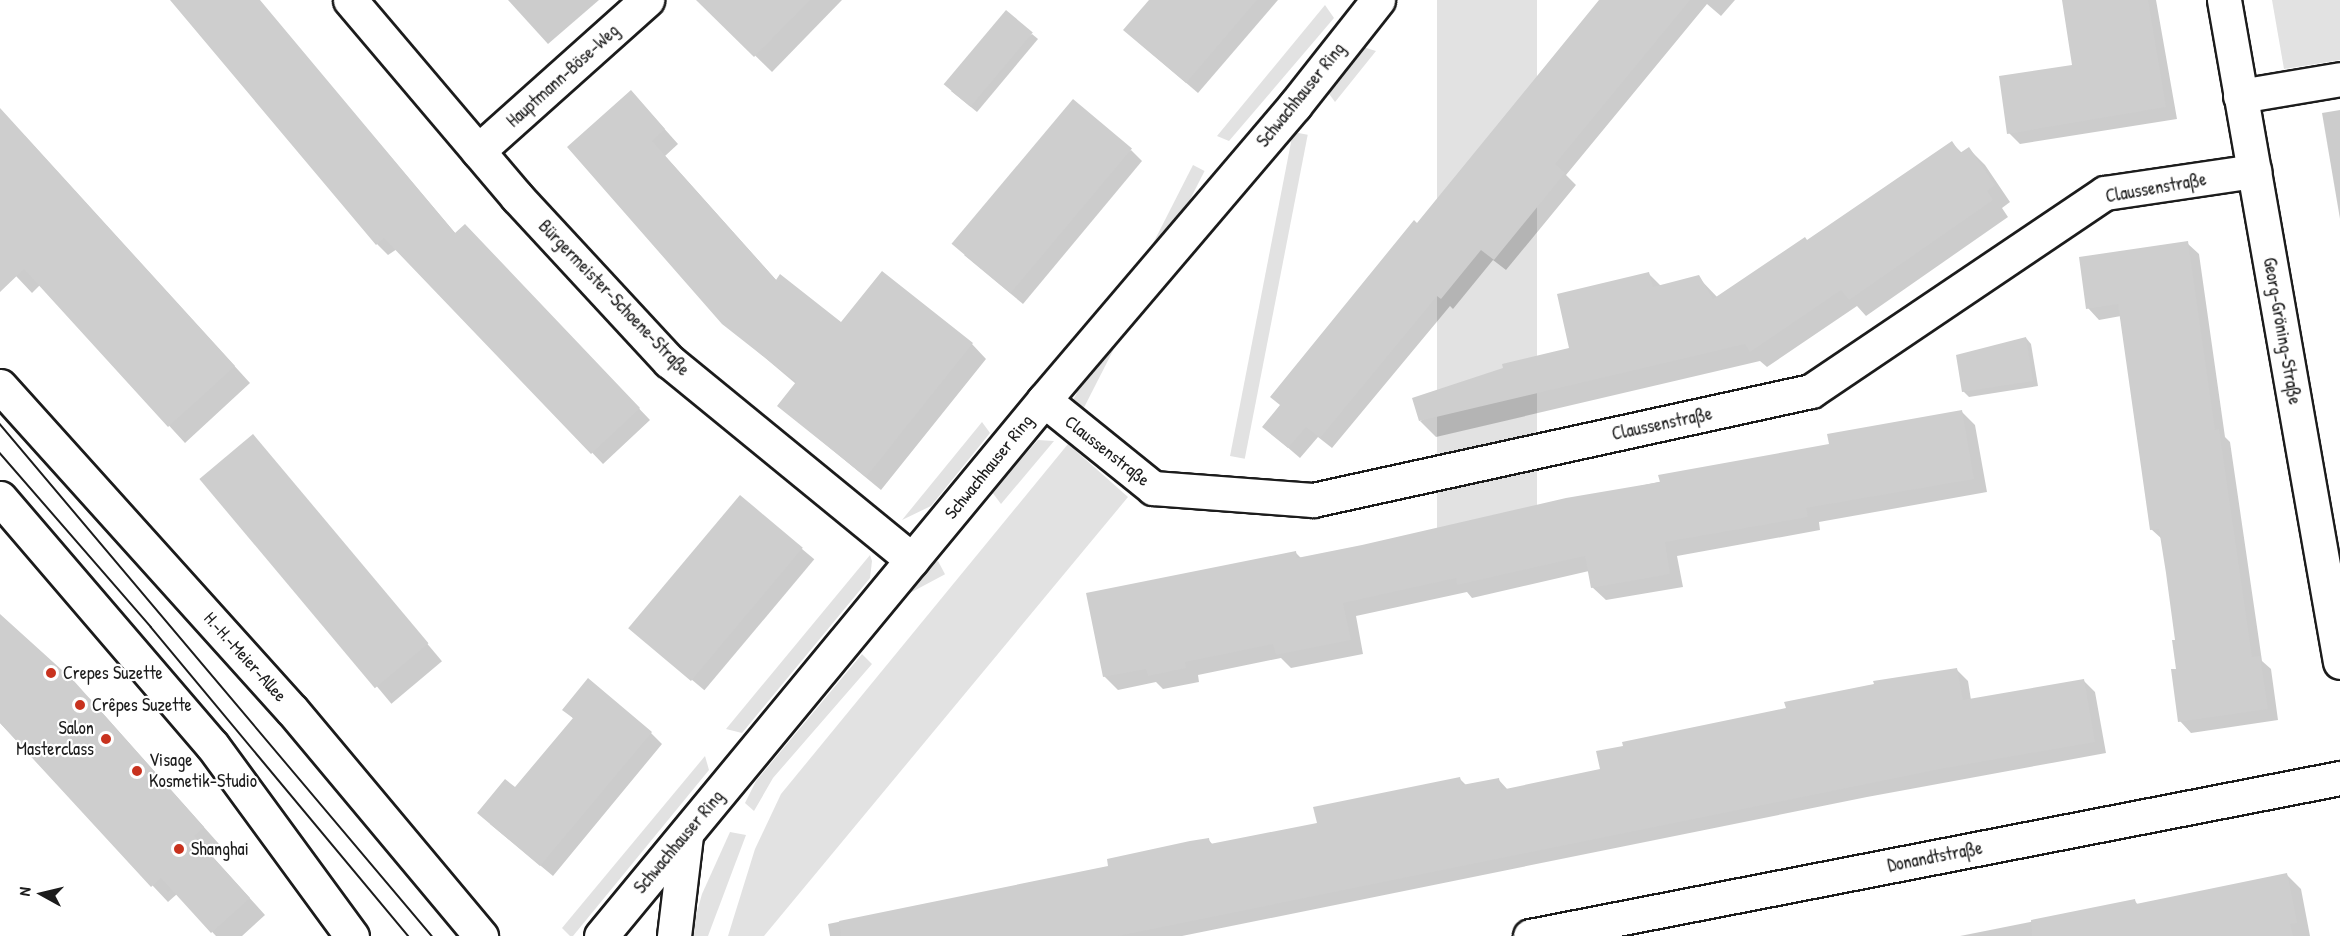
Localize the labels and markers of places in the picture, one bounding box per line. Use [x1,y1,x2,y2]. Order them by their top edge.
place label: Crepes Suzette [63,662,163,684]
marker: Crepes Suzette [44,666,58,680]
place label: Crêpes Suzette [92,694,192,716]
marker: Crêpes Suzette [73,698,87,712]
place label: Salon Masterclass [16,718,94,760]
marker: Salon Masterclass [99,732,113,746]
place label: Visage Kosmetik-Studio [149,750,257,792]
marker: Visage Kosmetik-Studio [130,764,144,778]
place label: Shanghai [191,838,249,860]
marker: Shanghai [172,842,186,856]

